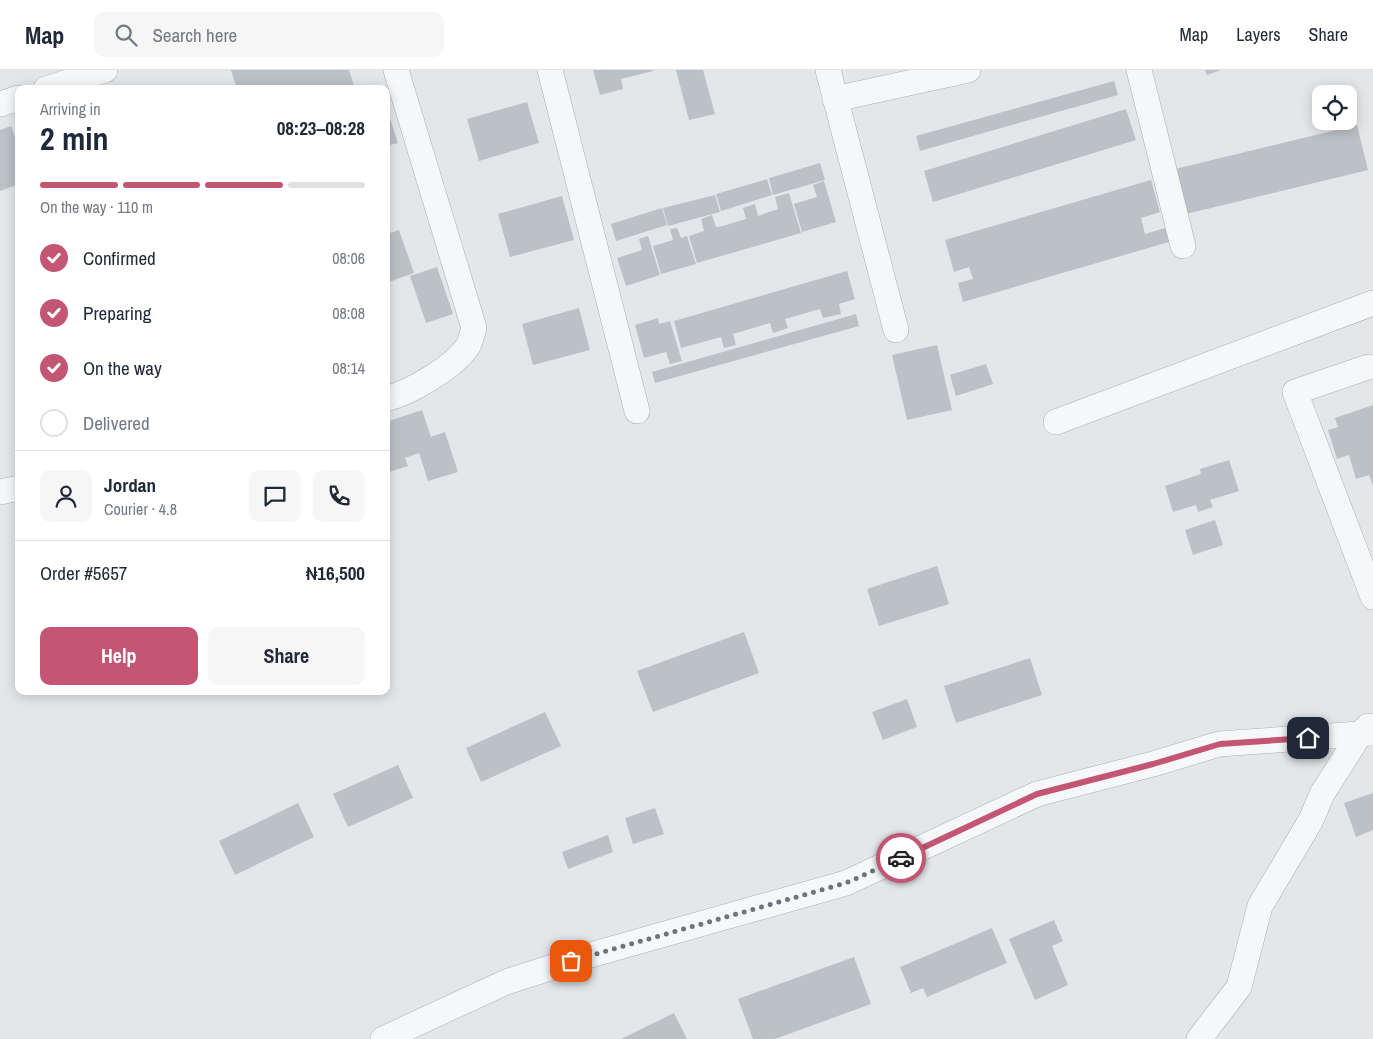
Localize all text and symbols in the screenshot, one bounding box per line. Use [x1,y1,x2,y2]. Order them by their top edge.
search box [94,12,444,57]
text: Map [25,19,64,51]
icon: search [112,21,140,49]
text: Search here [152,22,237,48]
text: Map [1180,22,1208,47]
text: Layers [1236,22,1281,47]
text: Share [1309,22,1348,47]
map controls [1312,85,1357,130]
button: locate [1312,85,1357,130]
text: Arriving in [40,98,101,120]
text: 08:23–08:28 [277,115,365,141]
text: 2 min [40,117,109,160]
text: On the way · 110 m [40,196,153,218]
icon: check [40,244,68,272]
text: Confirmed [83,245,156,271]
text: 08:06 [332,247,365,269]
icon: check [40,299,68,327]
text: Preparing [83,300,151,326]
text: 08:08 [332,302,365,324]
icon: check [40,354,68,382]
text: On the way [83,355,162,381]
text: 08:14 [332,357,365,379]
text: Delivered [83,410,150,436]
button: person [40,470,92,522]
button: chat [249,470,301,522]
button: phone [313,470,365,522]
text: Jordan [104,472,156,498]
text: Courier · 4.8 [104,498,177,520]
text: Order #5657 [40,560,127,586]
text: ₦16,500 [306,560,365,586]
button: Help [40,627,198,685]
button: Share [208,627,365,685]
pin [1287,717,1329,759]
icon: home [1294,724,1322,752]
courier [876,833,926,883]
icon: car [887,844,915,872]
pin [550,940,592,982]
icon: bag [557,947,585,975]

